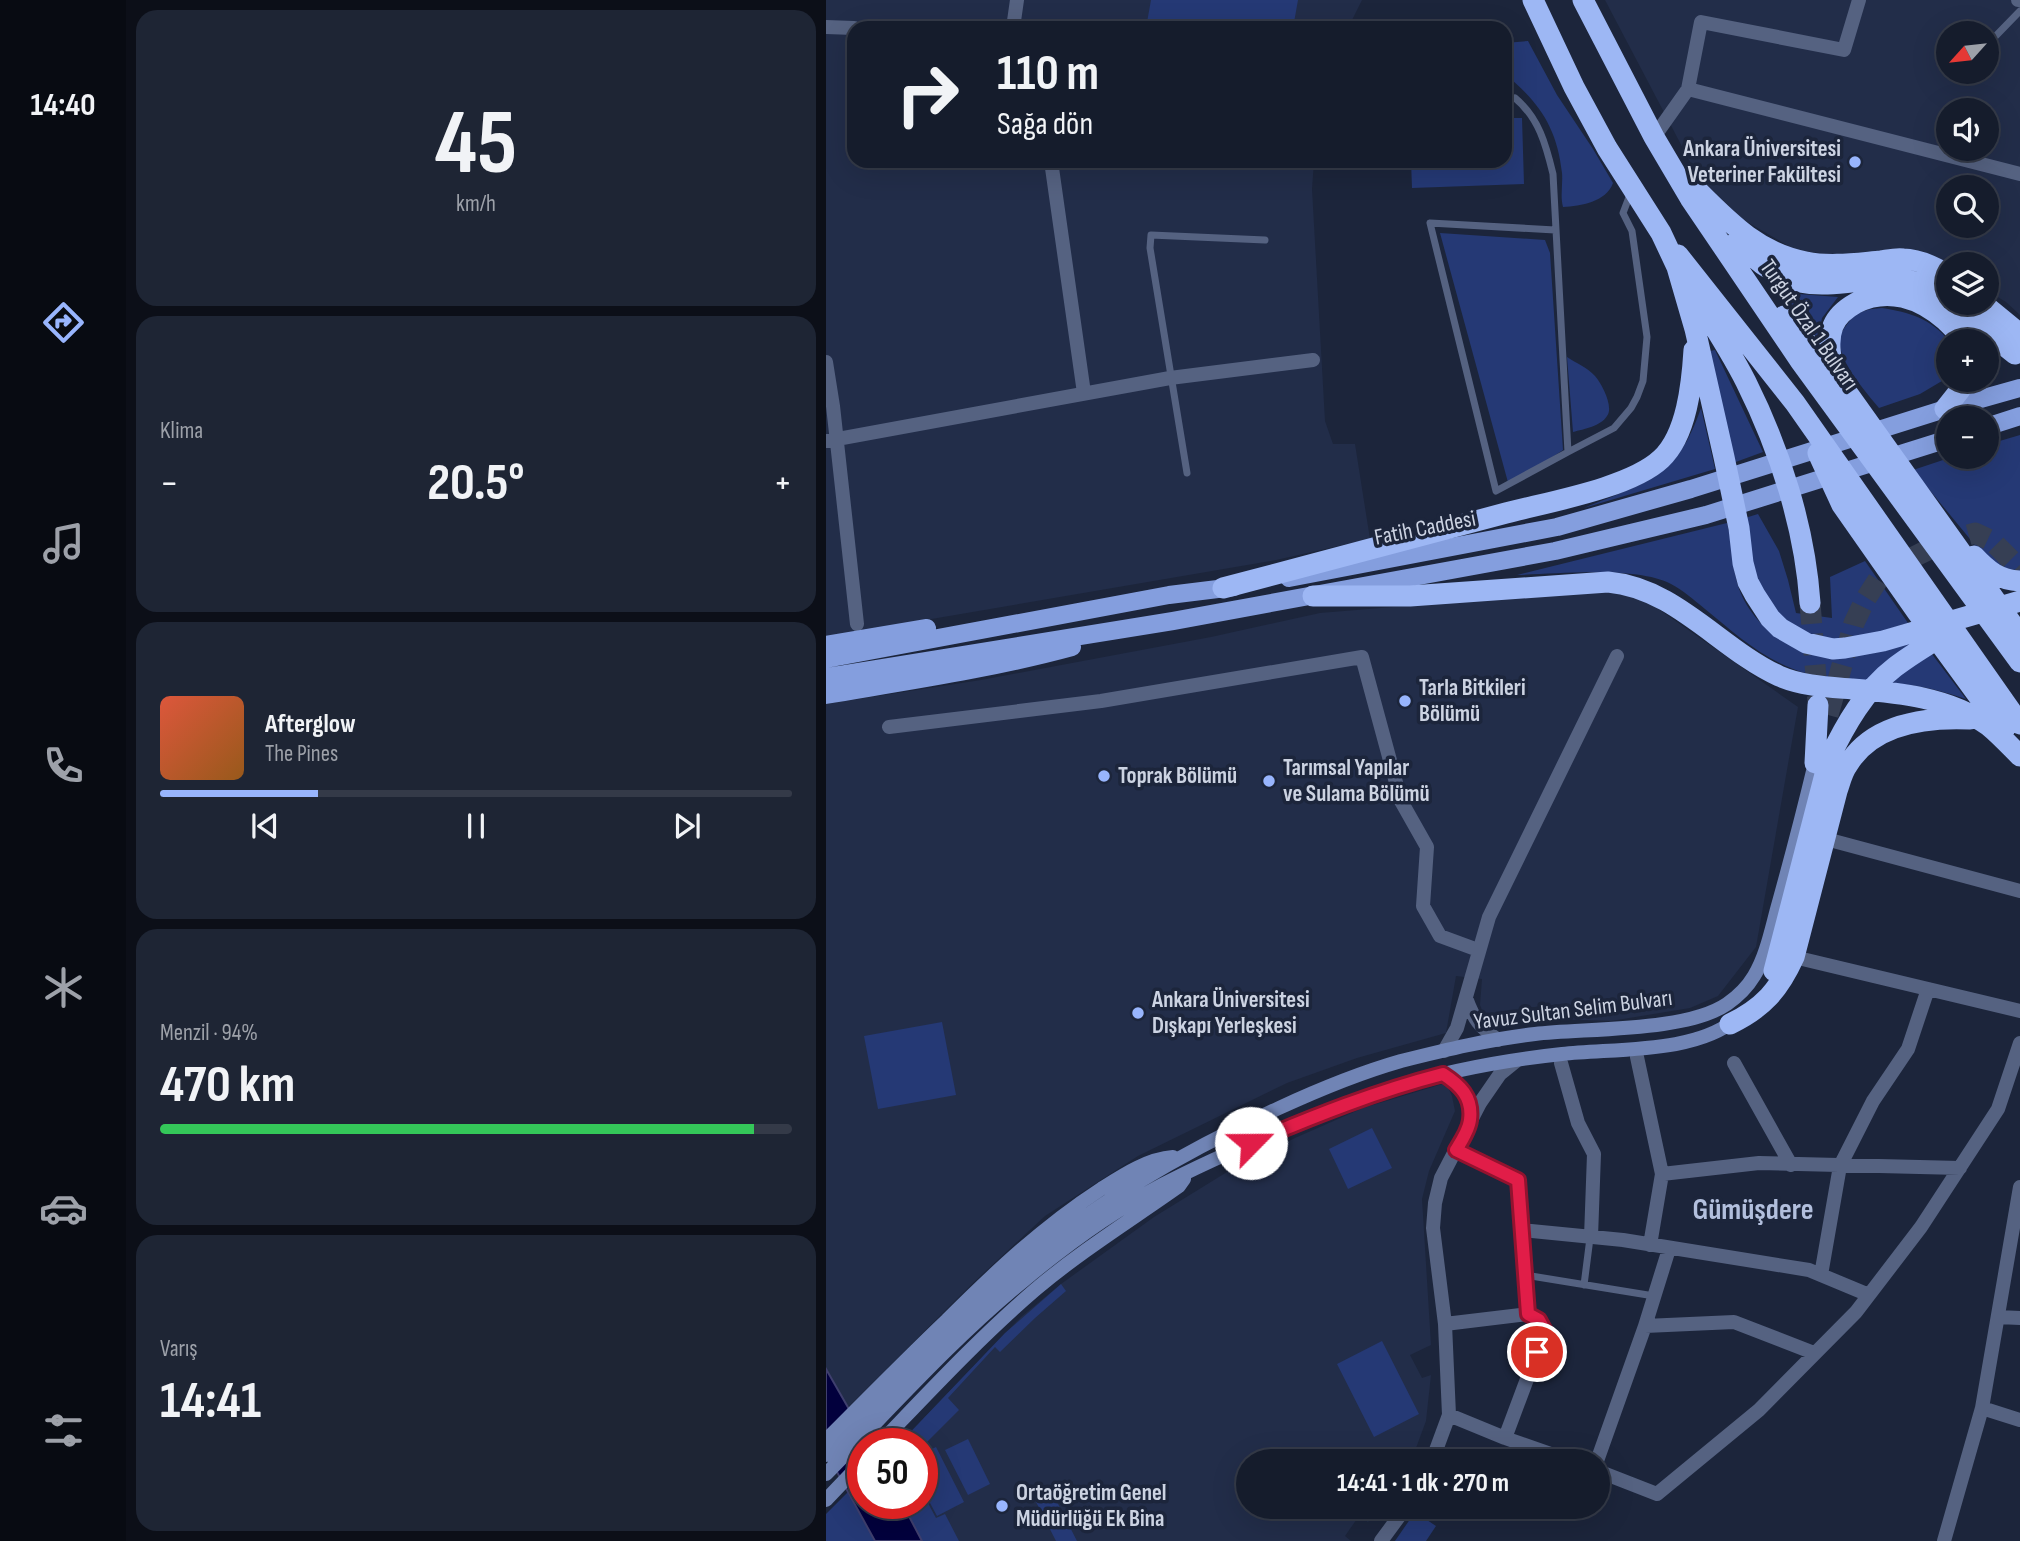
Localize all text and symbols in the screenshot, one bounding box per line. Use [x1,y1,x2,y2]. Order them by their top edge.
north arrow [1936,21,1998,84]
map controls [1936,21,1999,469]
text: 110 m [997,45,1099,104]
icon: right [882,49,973,140]
text: 14:40 [31,86,95,125]
text: 45 [435,90,517,199]
button: sound [1936,98,1999,161]
text: Sağa dön [997,105,1093,144]
place label: Ankara Üniversitesi Veteriner Fakültesi [1682,135,1841,189]
marker: Ankara Üniversitesi Veteriner Fakültesi [1847,154,1863,170]
button: search [1936,175,1999,238]
text: km/h [456,190,496,218]
button: layers [1936,252,1999,315]
street label: Turgut Özal 1 Bulvarı [1754,254,1864,396]
icon: directions [39,298,88,347]
button: + [1936,329,1999,392]
button: − [1936,406,1999,469]
text: Klima [160,417,203,445]
text: 20.5° [427,452,525,515]
text: − [160,461,179,506]
text: + [773,461,792,506]
street label: Fatih Caddesi [1372,504,1478,552]
icon: music [39,519,88,568]
place label: Tarla Bitkileri Bölümü [1419,674,1526,728]
marker: Tarla Bitkileri Bölümü [1397,693,1413,709]
text: Afterglow [265,709,356,740]
text: The Pines [265,740,338,768]
icon: phone [39,741,88,790]
place label: Tarımsal Yapılar ve Sulama Bölümü [1283,754,1430,808]
place label: Toprak Bölümü [1118,762,1237,790]
marker: Toprak Bölümü [1096,768,1112,784]
marker: Tarımsal Yapılar ve Sulama Bölümü [1261,773,1277,789]
icon: previous [246,807,284,845]
icon: pause [457,807,495,845]
icon: next [668,807,706,845]
icon: climate [39,963,88,1012]
street label: Yavuz Sultan Selim Bulvarı [1472,984,1674,1036]
place label: Ankara Üniversitesi Dışkapı Yerleşkesi [1151,986,1310,1040]
marker: Ankara Üniversitesi Dışkapı Yerleşkesi [1130,1005,1146,1021]
text: Menzil · 94% [160,1019,258,1047]
text: 470 km [160,1054,295,1117]
position arrow [1214,1106,1288,1180]
icon: car [39,1184,88,1233]
district label: Gümüşdere [1692,1192,1814,1228]
pin [1507,1322,1567,1382]
icon: arrive [1518,1333,1556,1371]
text: Varış [160,1335,198,1363]
text: 14:41 [160,1370,261,1433]
icon: filters [39,1406,88,1455]
speed limit sign: 50 [847,1428,938,1519]
text: 14:41 · 1 dk · 270 m [1337,1468,1509,1499]
place label: Ortaöğretim Genel Müdürlüğü Ek Bina [1016,1479,1166,1533]
marker: Ortaöğretim Genel Müdürlüğü Ek Bina [994,1498,1010,1514]

